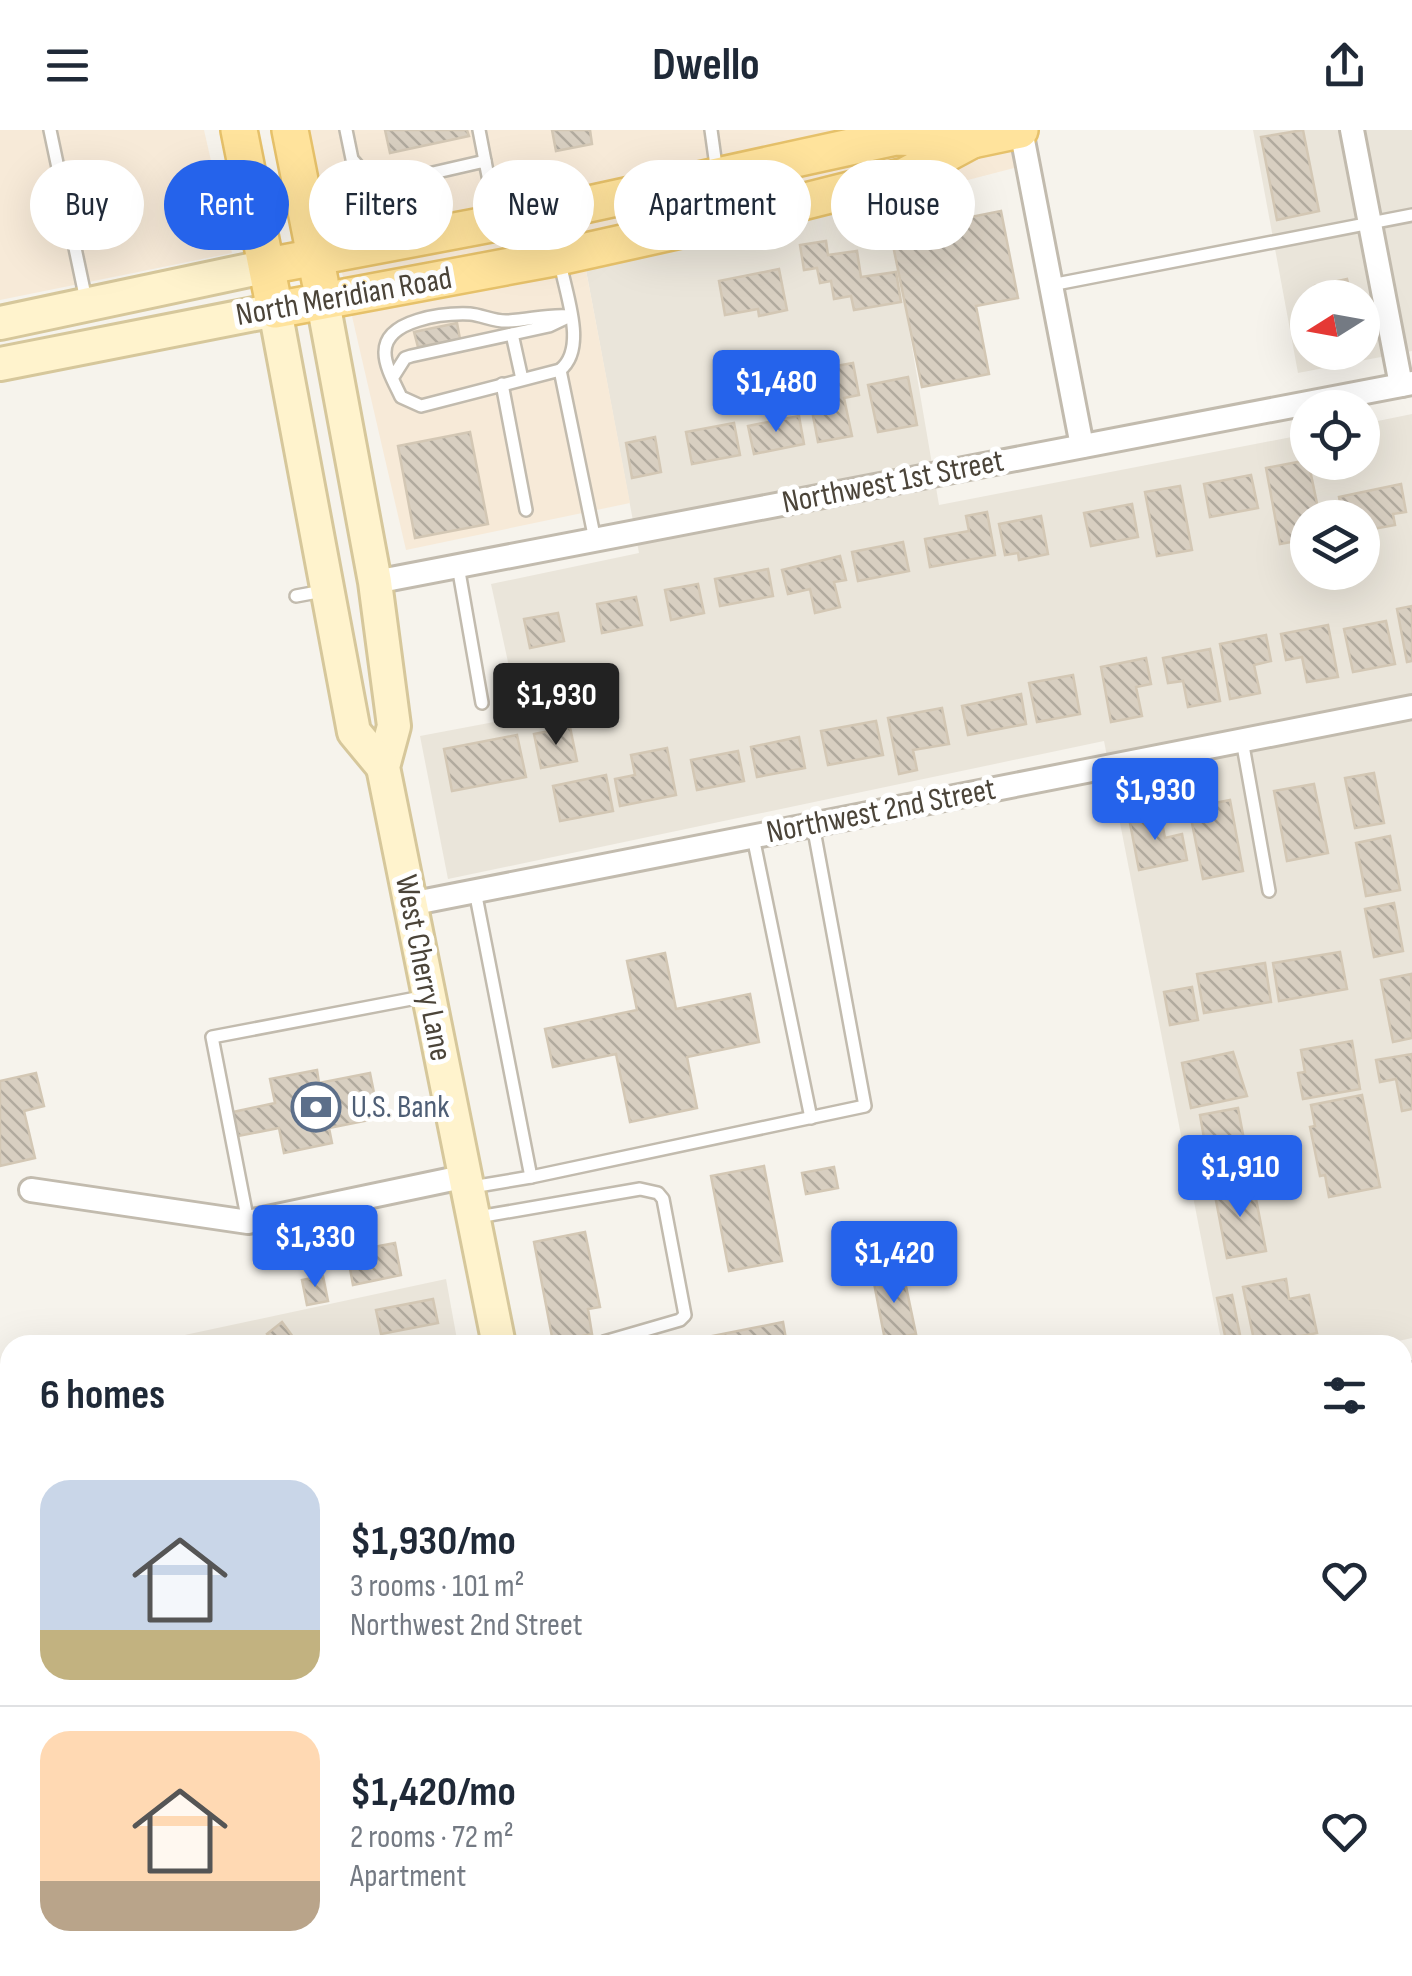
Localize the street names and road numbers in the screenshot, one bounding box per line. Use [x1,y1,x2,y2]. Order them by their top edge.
street label: North Meridian Road [233,259,455,335]
street label: Northwest 1st Street [779,441,1007,523]
street label: Northwest 2nd Street [763,770,999,852]
street label: West Cherry Lane [386,872,460,1064]

